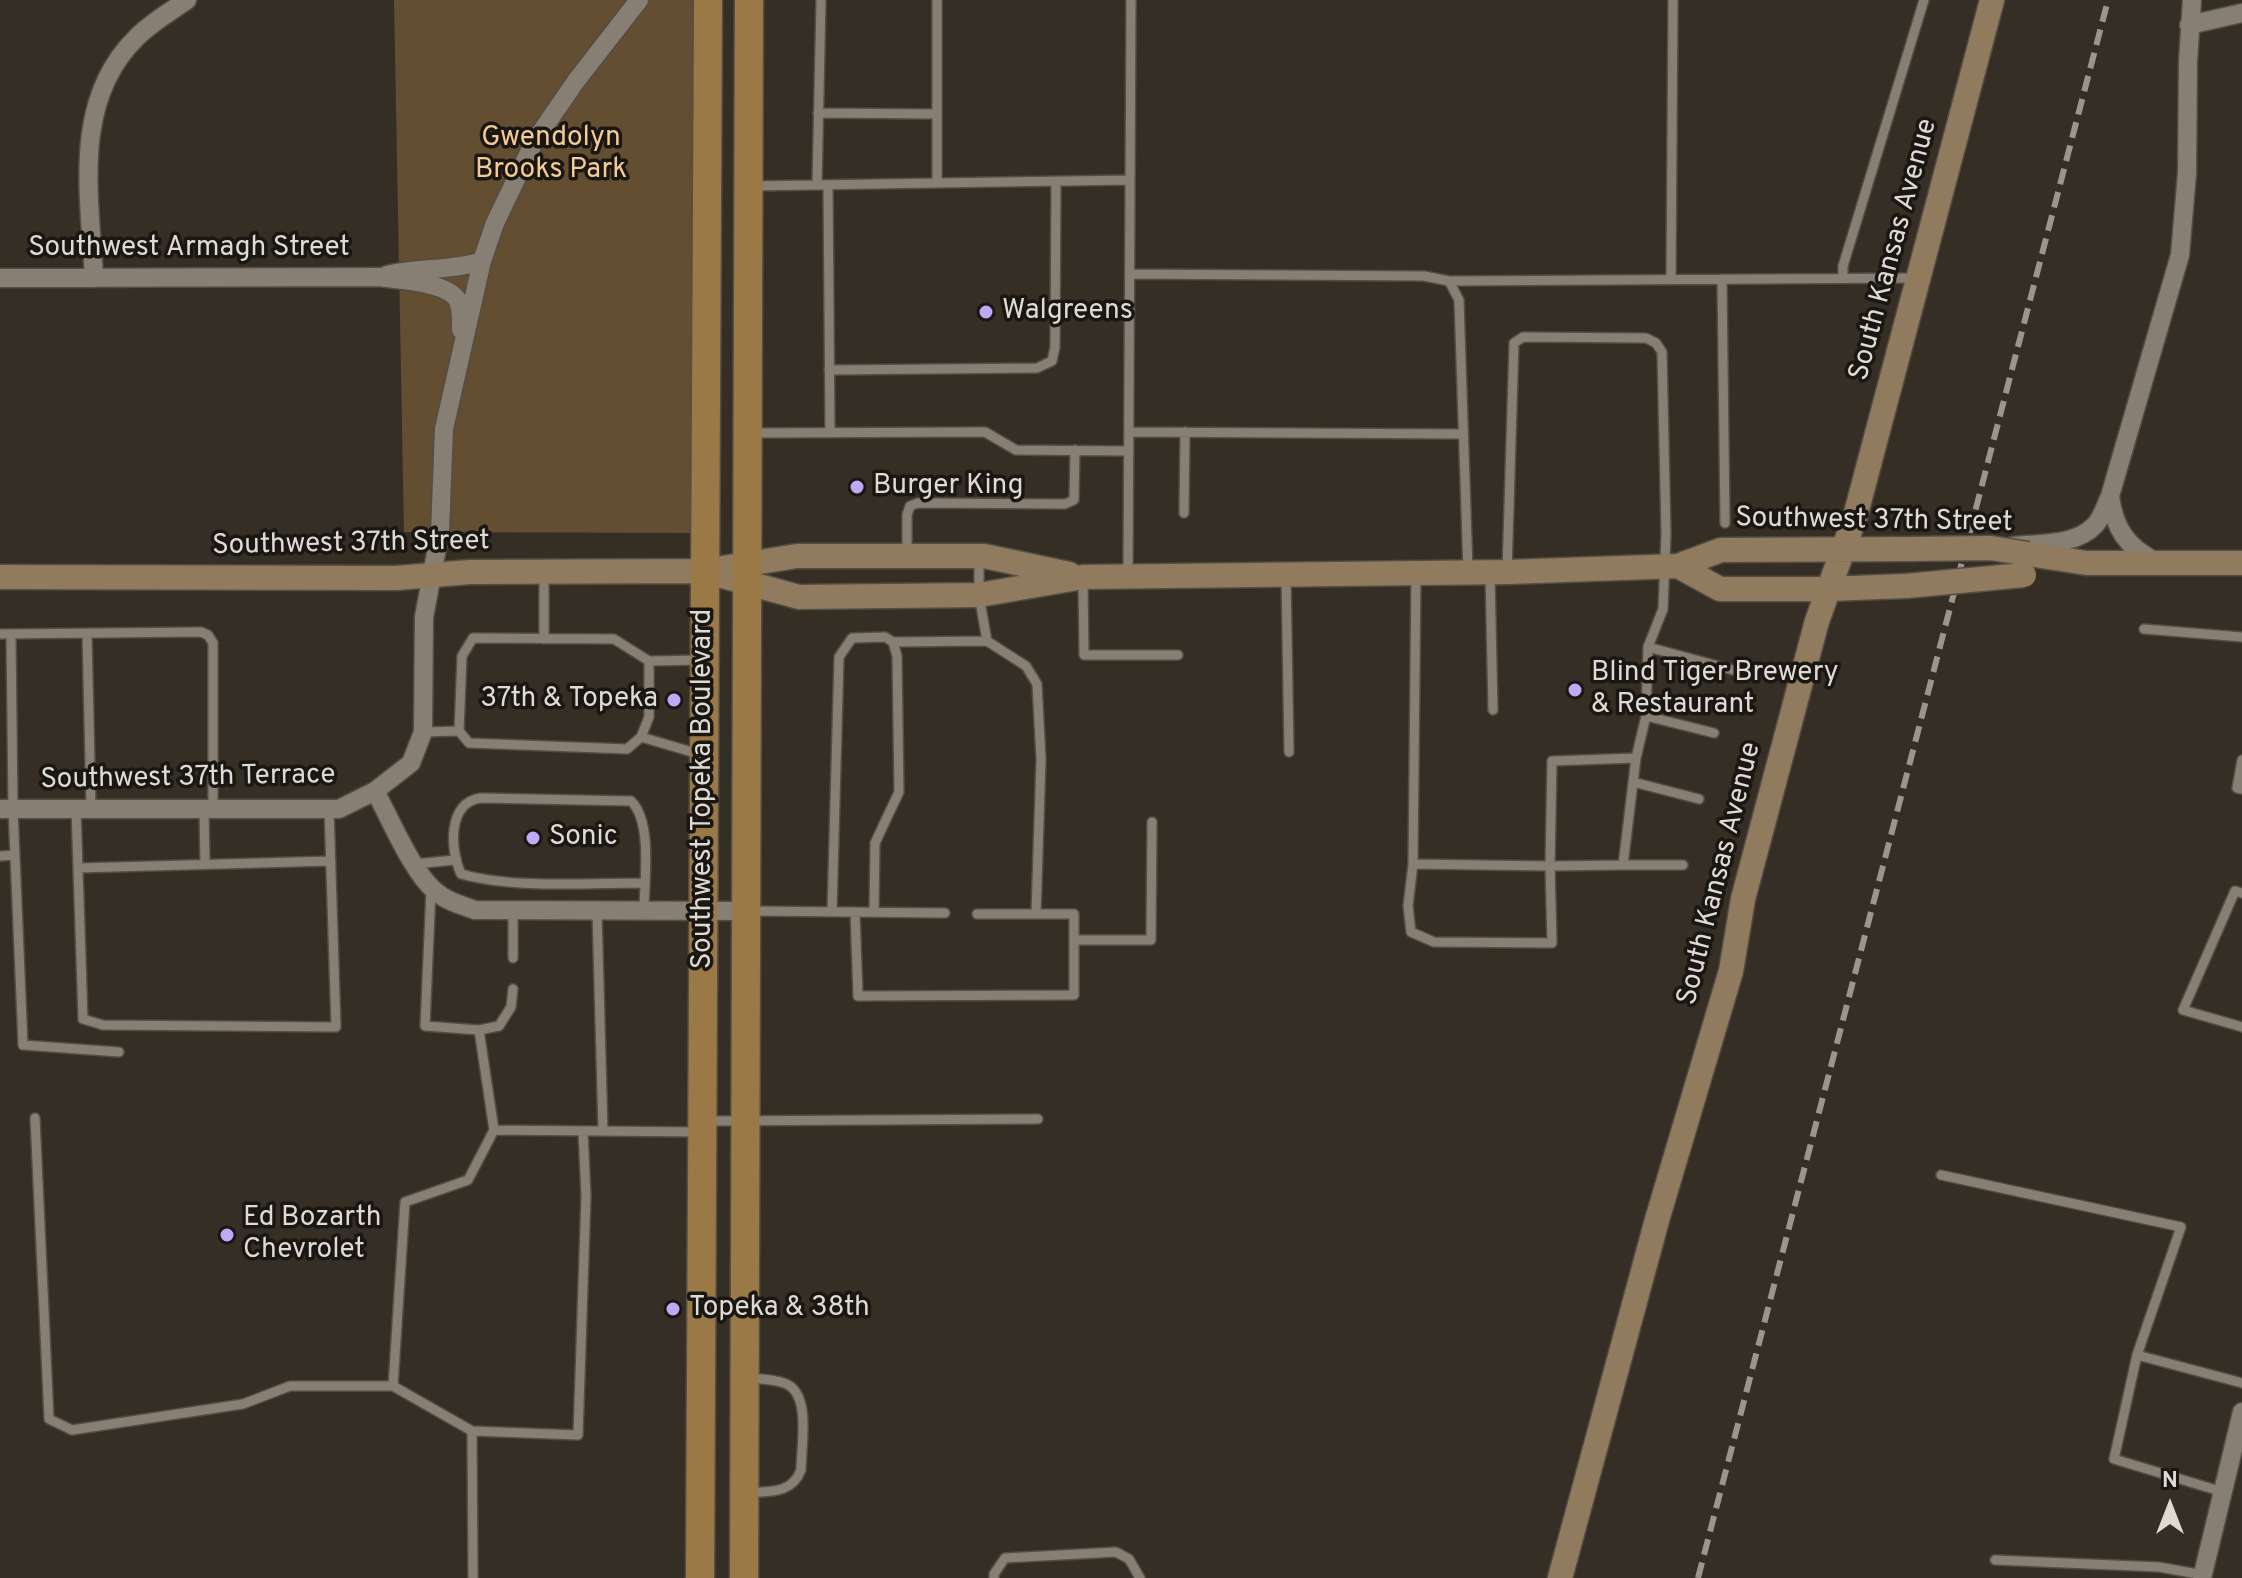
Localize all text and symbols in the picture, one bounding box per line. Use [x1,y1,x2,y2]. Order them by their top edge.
street label: South Kansas Avenue [1844,115,1946,385]
park label: Gwendolyn Brooks Park [475,122,627,188]
street label: Southwest Armagh Street [28,232,350,266]
place label: Walgreens [1002,295,1133,329]
marker: Walgreens [977,303,995,321]
place label: Burger King [873,470,1023,504]
marker: Burger King [848,478,866,496]
street label: Southwest 37th Street [1735,503,2013,541]
street label: Southwest 37th Street [212,526,490,564]
street label: Southwest Topeka Boulevard [687,609,721,969]
place label: Blind Tiger Brewery & Restaurant [1591,657,1839,723]
marker: Blind Tiger Brewery & Restaurant [1566,681,1584,699]
place label: 37th & Topeka [480,683,658,717]
marker: 37th & Topeka [665,691,683,709]
street label: South Kansas Avenue [1672,739,1770,1009]
street label: Southwest 37th Terrace [40,760,336,798]
place label: Sonic [549,821,618,855]
marker: Sonic [524,829,542,847]
place label: Ed Bozarth Chevrolet [243,1202,381,1268]
marker: Ed Bozarth Chevrolet [218,1226,236,1244]
place label: Topeka & 38th [689,1292,870,1326]
marker: Topeka & 38th [664,1300,682,1318]
north arrow [2130,1466,2210,1546]
text: N [2162,1468,2178,1495]

